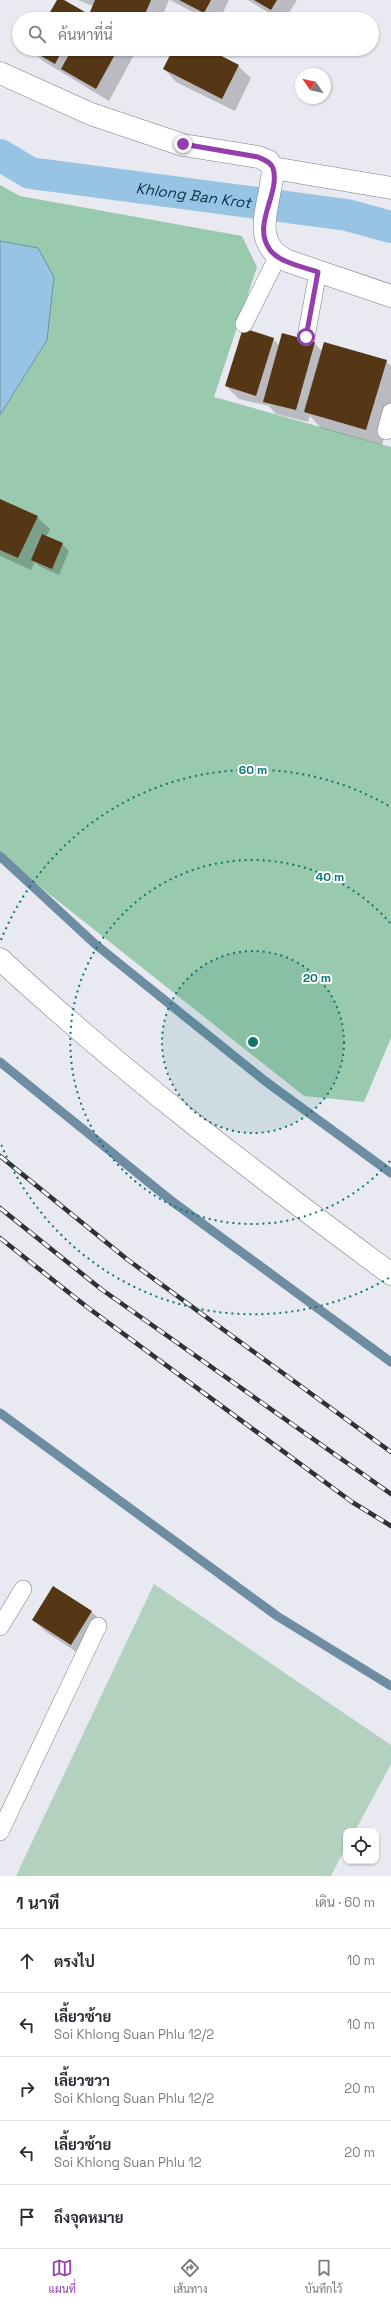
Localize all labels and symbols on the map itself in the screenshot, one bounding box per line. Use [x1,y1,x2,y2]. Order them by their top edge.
north arrow [295,68,331,104]
route end [174,135,192,153]
water label: Khlong Ban Krot [135,178,254,212]
route start [297,328,315,346]
text: 60 m [239,762,267,778]
text: 40 m [316,869,344,885]
text: 20 m [303,970,331,986]
centre of rings [246,1035,260,1049]

